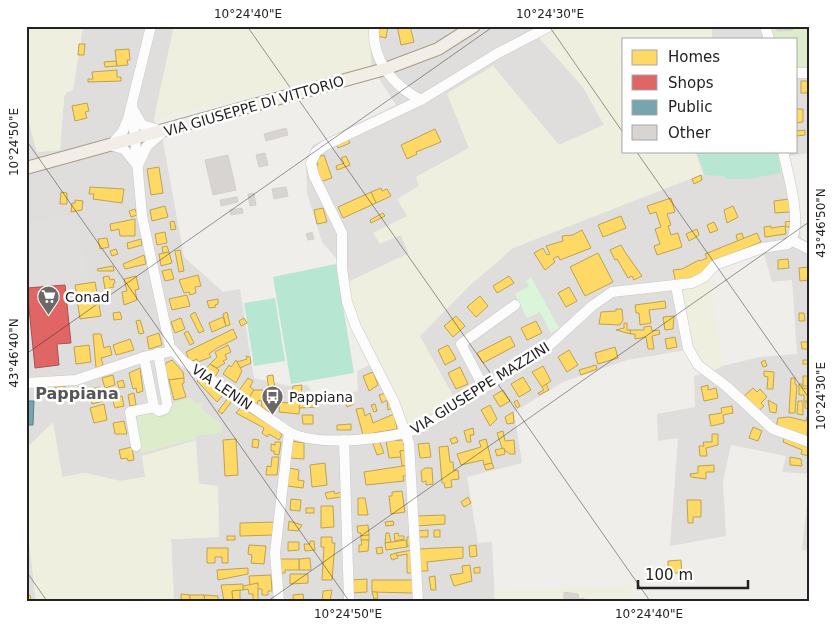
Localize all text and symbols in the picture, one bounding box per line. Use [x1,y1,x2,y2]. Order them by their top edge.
text: 10°24'40"E [214,7,282,21]
text: 10°24'30"E [516,7,584,21]
legend [622,38,798,152]
text: Homes [668,48,720,66]
street label: VIA GIUSEPPE DI VITTORIO [162,73,346,139]
text: Shops [668,74,714,92]
text: Public [668,98,712,116]
text: 10°24'50"E [7,108,21,176]
text: Other [668,124,711,142]
text: 43°46'50"N [814,188,828,258]
supermarket icon: Conad [37,285,61,316]
place label: Conad [65,289,110,305]
text: 43°46'40"N [7,318,21,388]
street label: VIA GIUSEPPE MAZZINI [408,339,552,437]
street label: VIA LENIN [189,361,255,413]
text: 10°24'30"E [814,362,828,430]
district label: Pappiana [35,384,119,403]
bus stop icon: Pappiana [261,385,285,416]
place label: Pappiana [289,389,353,405]
scale bar [638,557,748,589]
text: 100 m [645,566,693,584]
text: 10°24'50"E [314,607,382,621]
text: 10°24'40"E [615,607,683,621]

